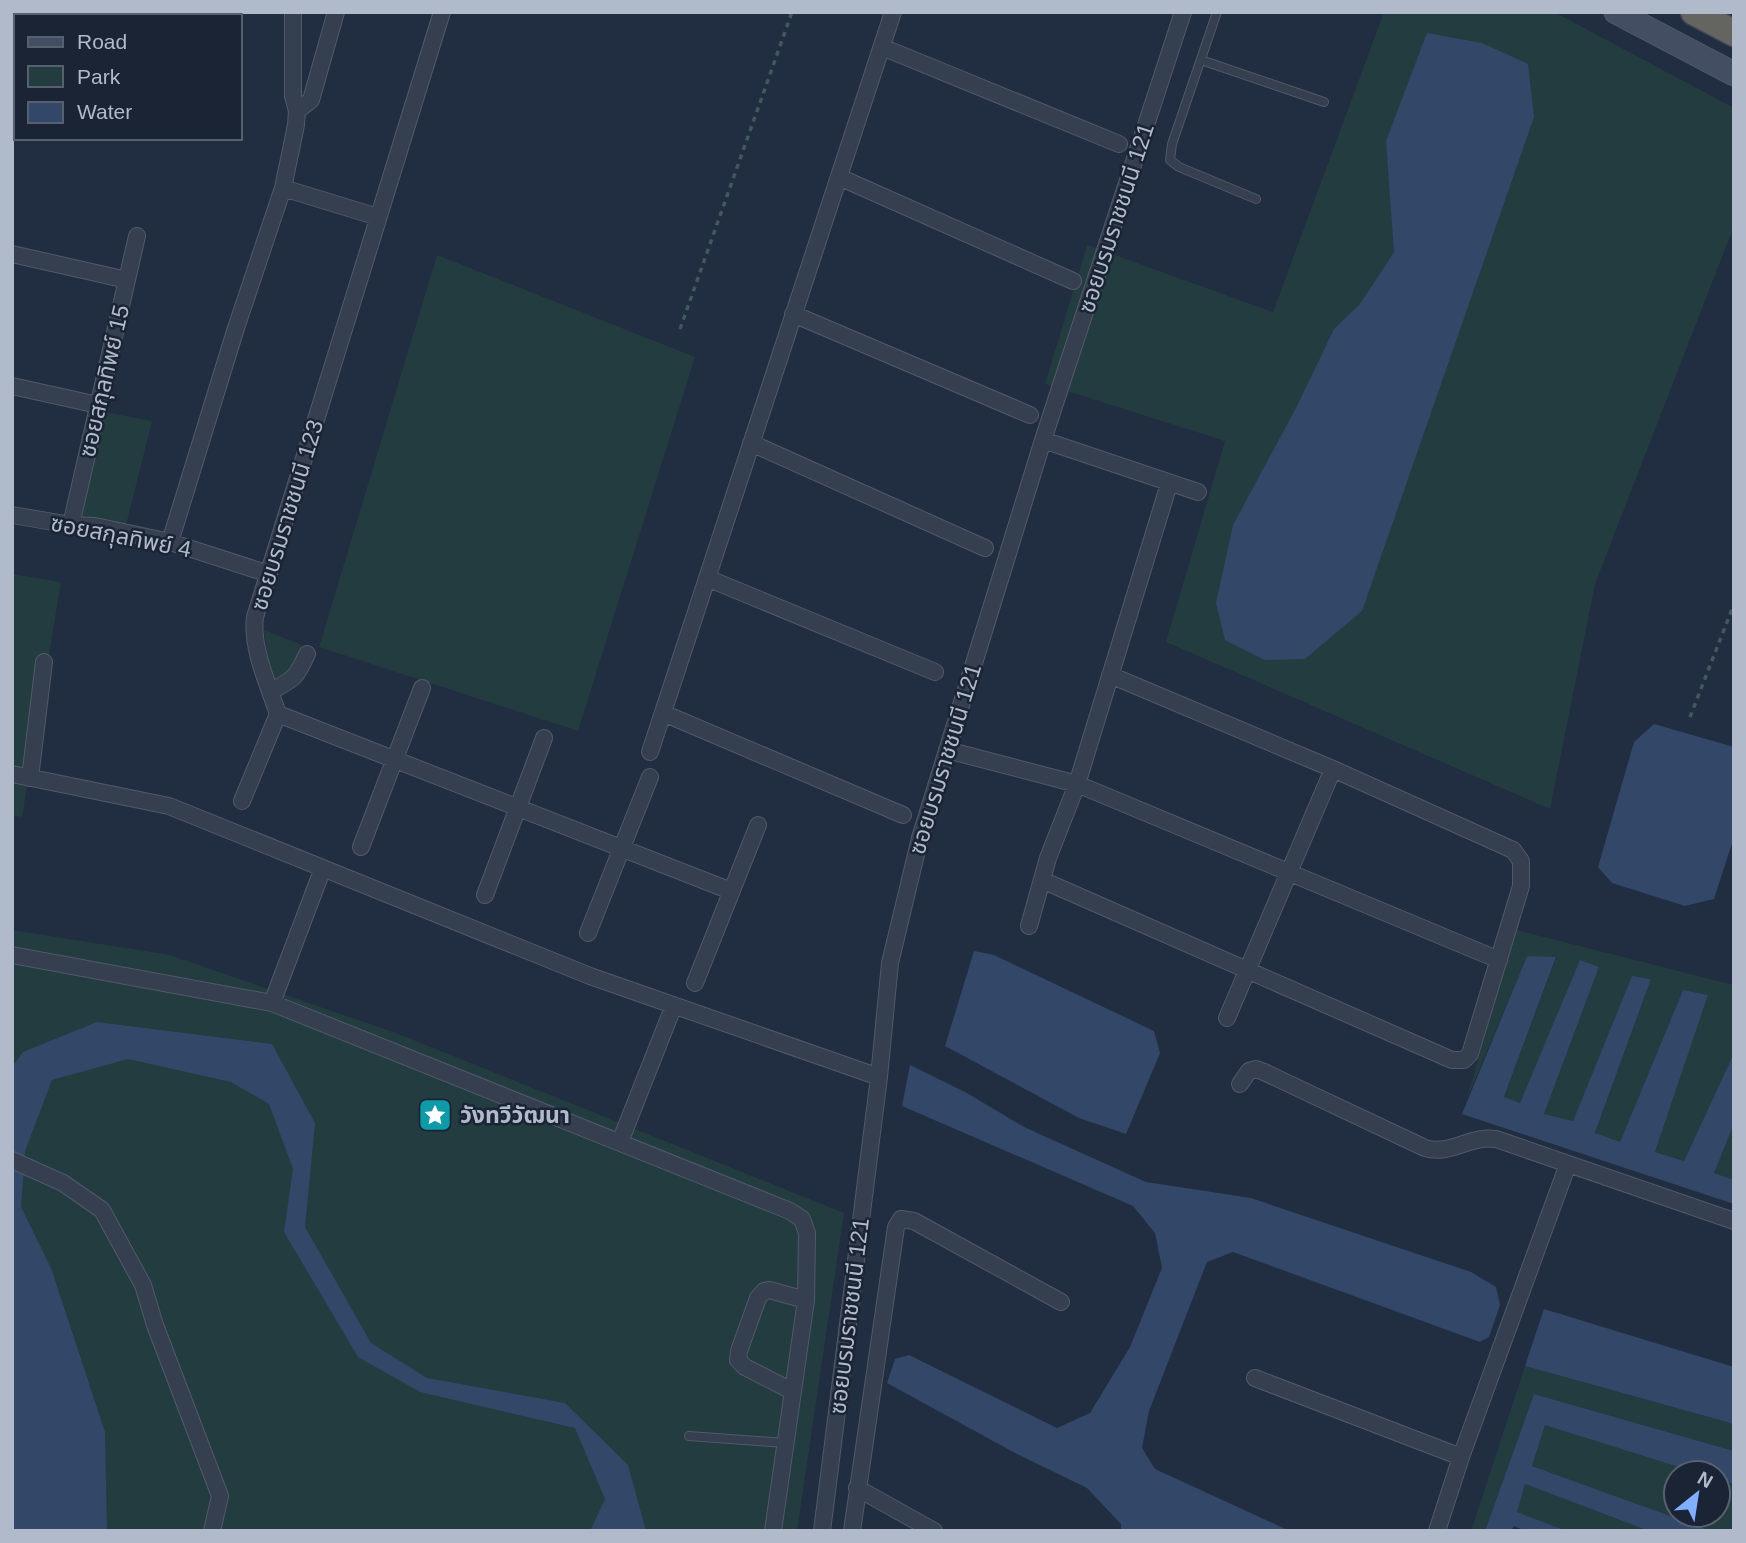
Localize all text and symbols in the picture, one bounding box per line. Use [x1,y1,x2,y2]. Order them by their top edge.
legend [14,14,242,140]
text: Road [77,30,127,53]
text: Park [77,65,121,88]
text: Water [77,100,132,123]
street label: ซอยบรมราชชนนี 121 [1073,120,1159,316]
street label: ซอยสกุลทิพย์ 15 [74,302,135,460]
street label: ซอยบรมราชชนนี 123 [246,417,328,613]
street label: ซอยสกุลทิพย์ 4 [48,510,194,563]
street label: ซอยบรมราชชนนี 121 [904,661,986,857]
place icon: วังทวีวัฒนา [416,1096,454,1134]
place label: วังทวีวัฒนา [460,1102,570,1128]
street label: ซอยบรมราชชนนี 121 [824,1216,874,1416]
north arrow [1662,1459,1732,1529]
text: N [1694,1467,1716,1492]

